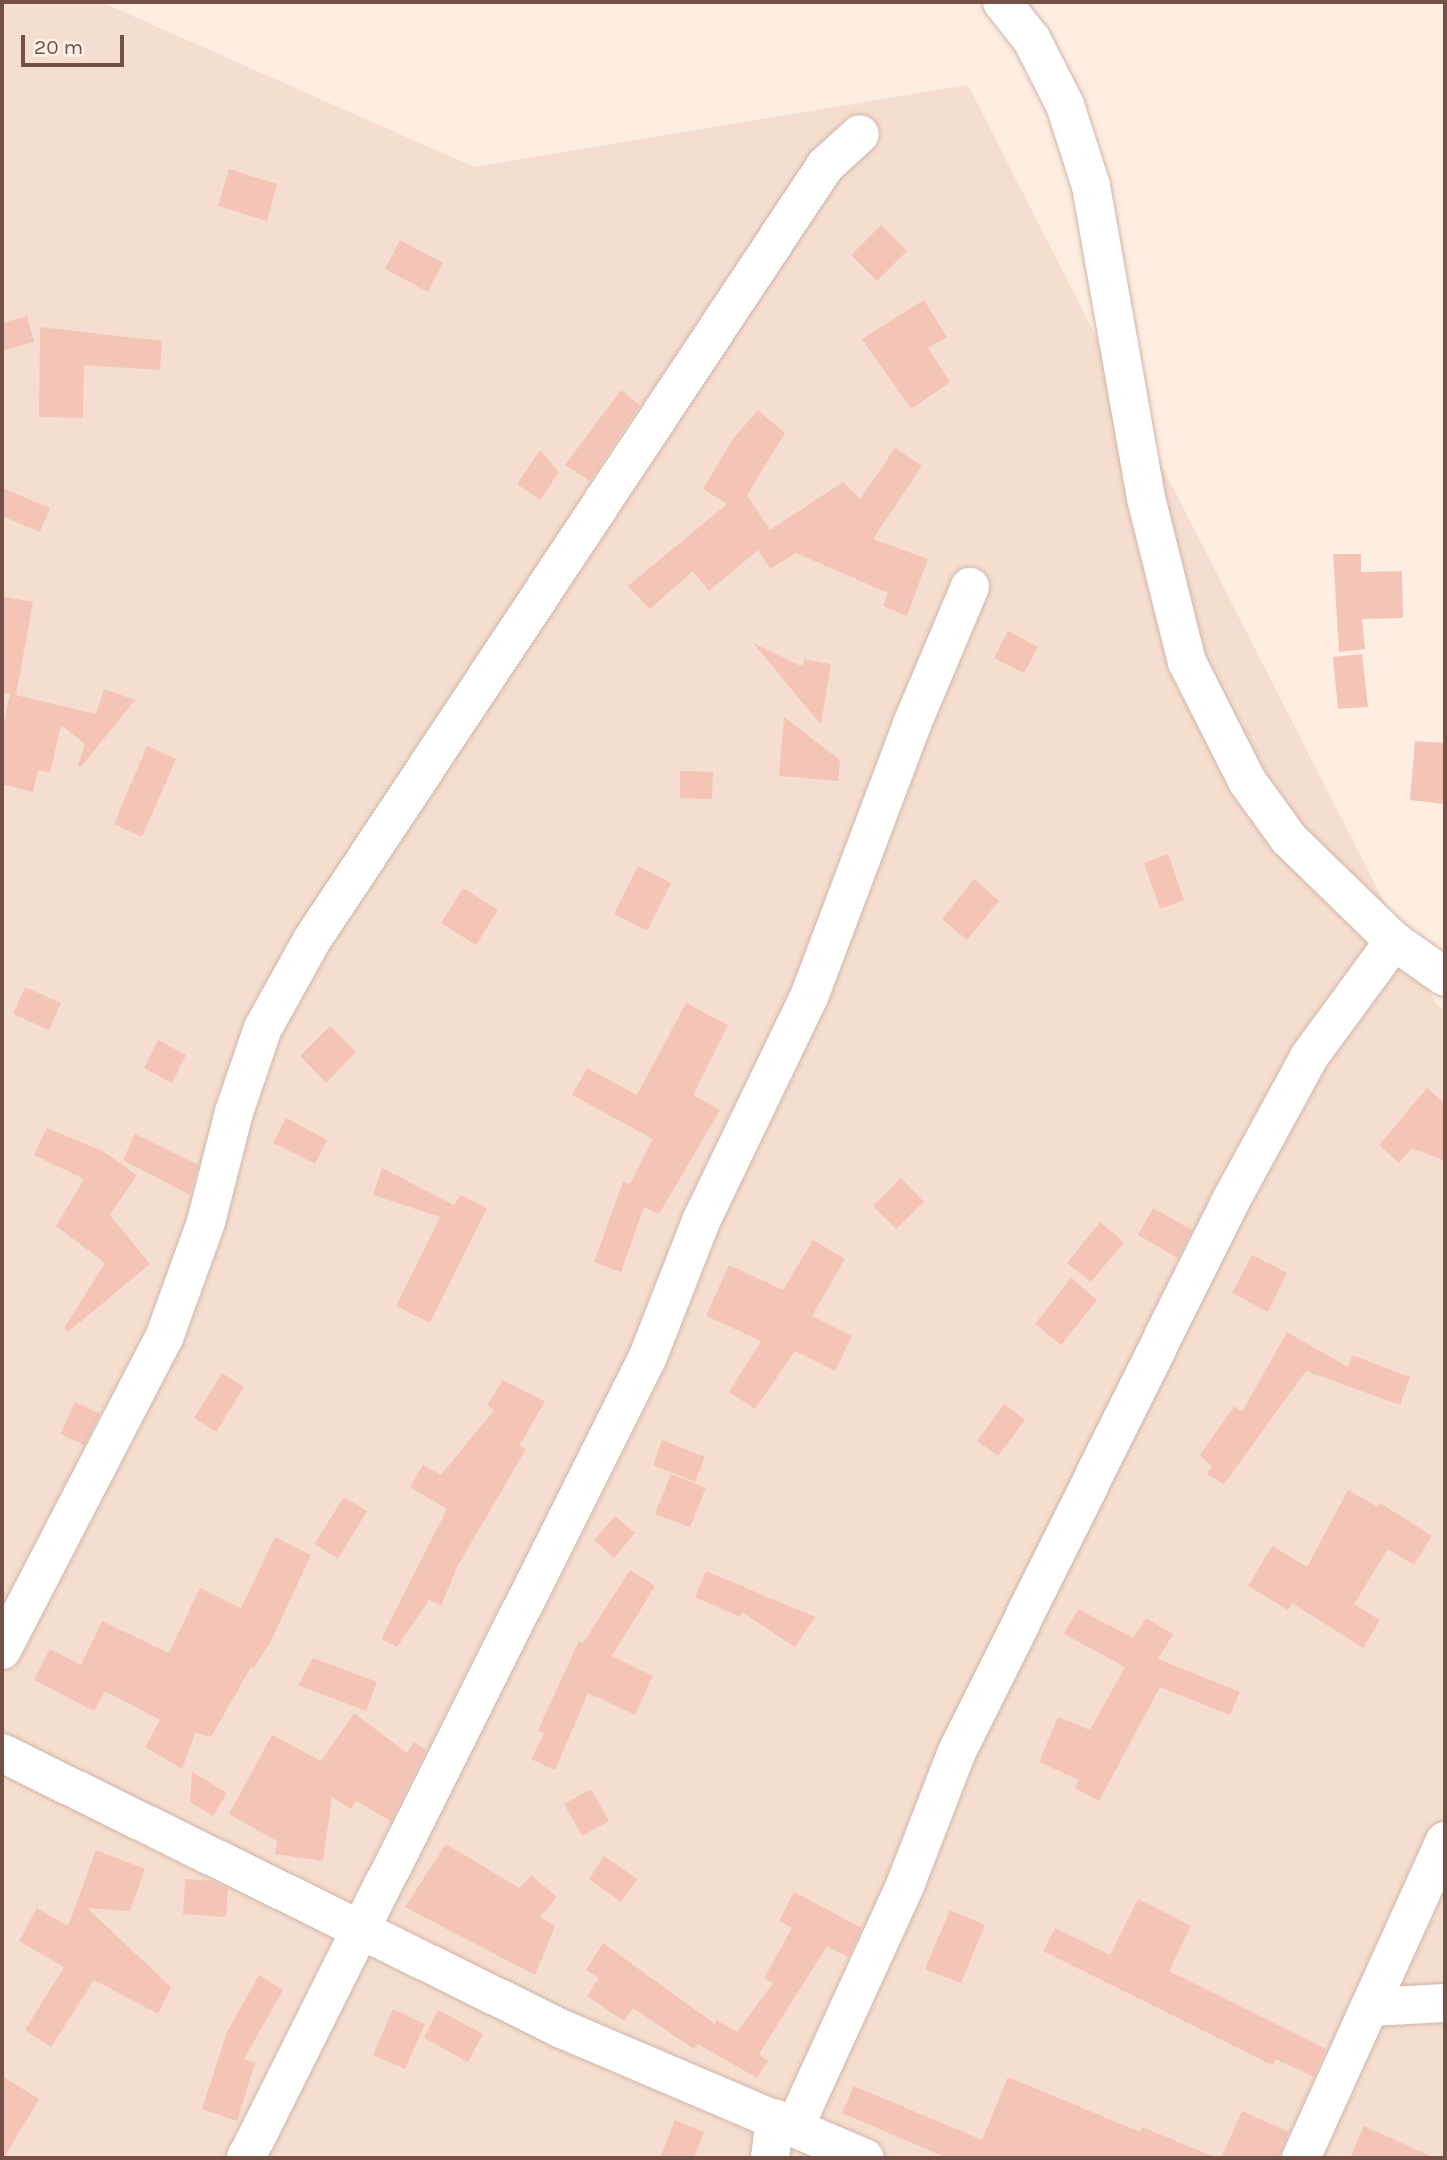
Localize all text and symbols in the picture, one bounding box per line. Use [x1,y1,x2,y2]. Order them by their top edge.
scale bar [24,21,128,65]
text: 20 m [34,35,83,59]

